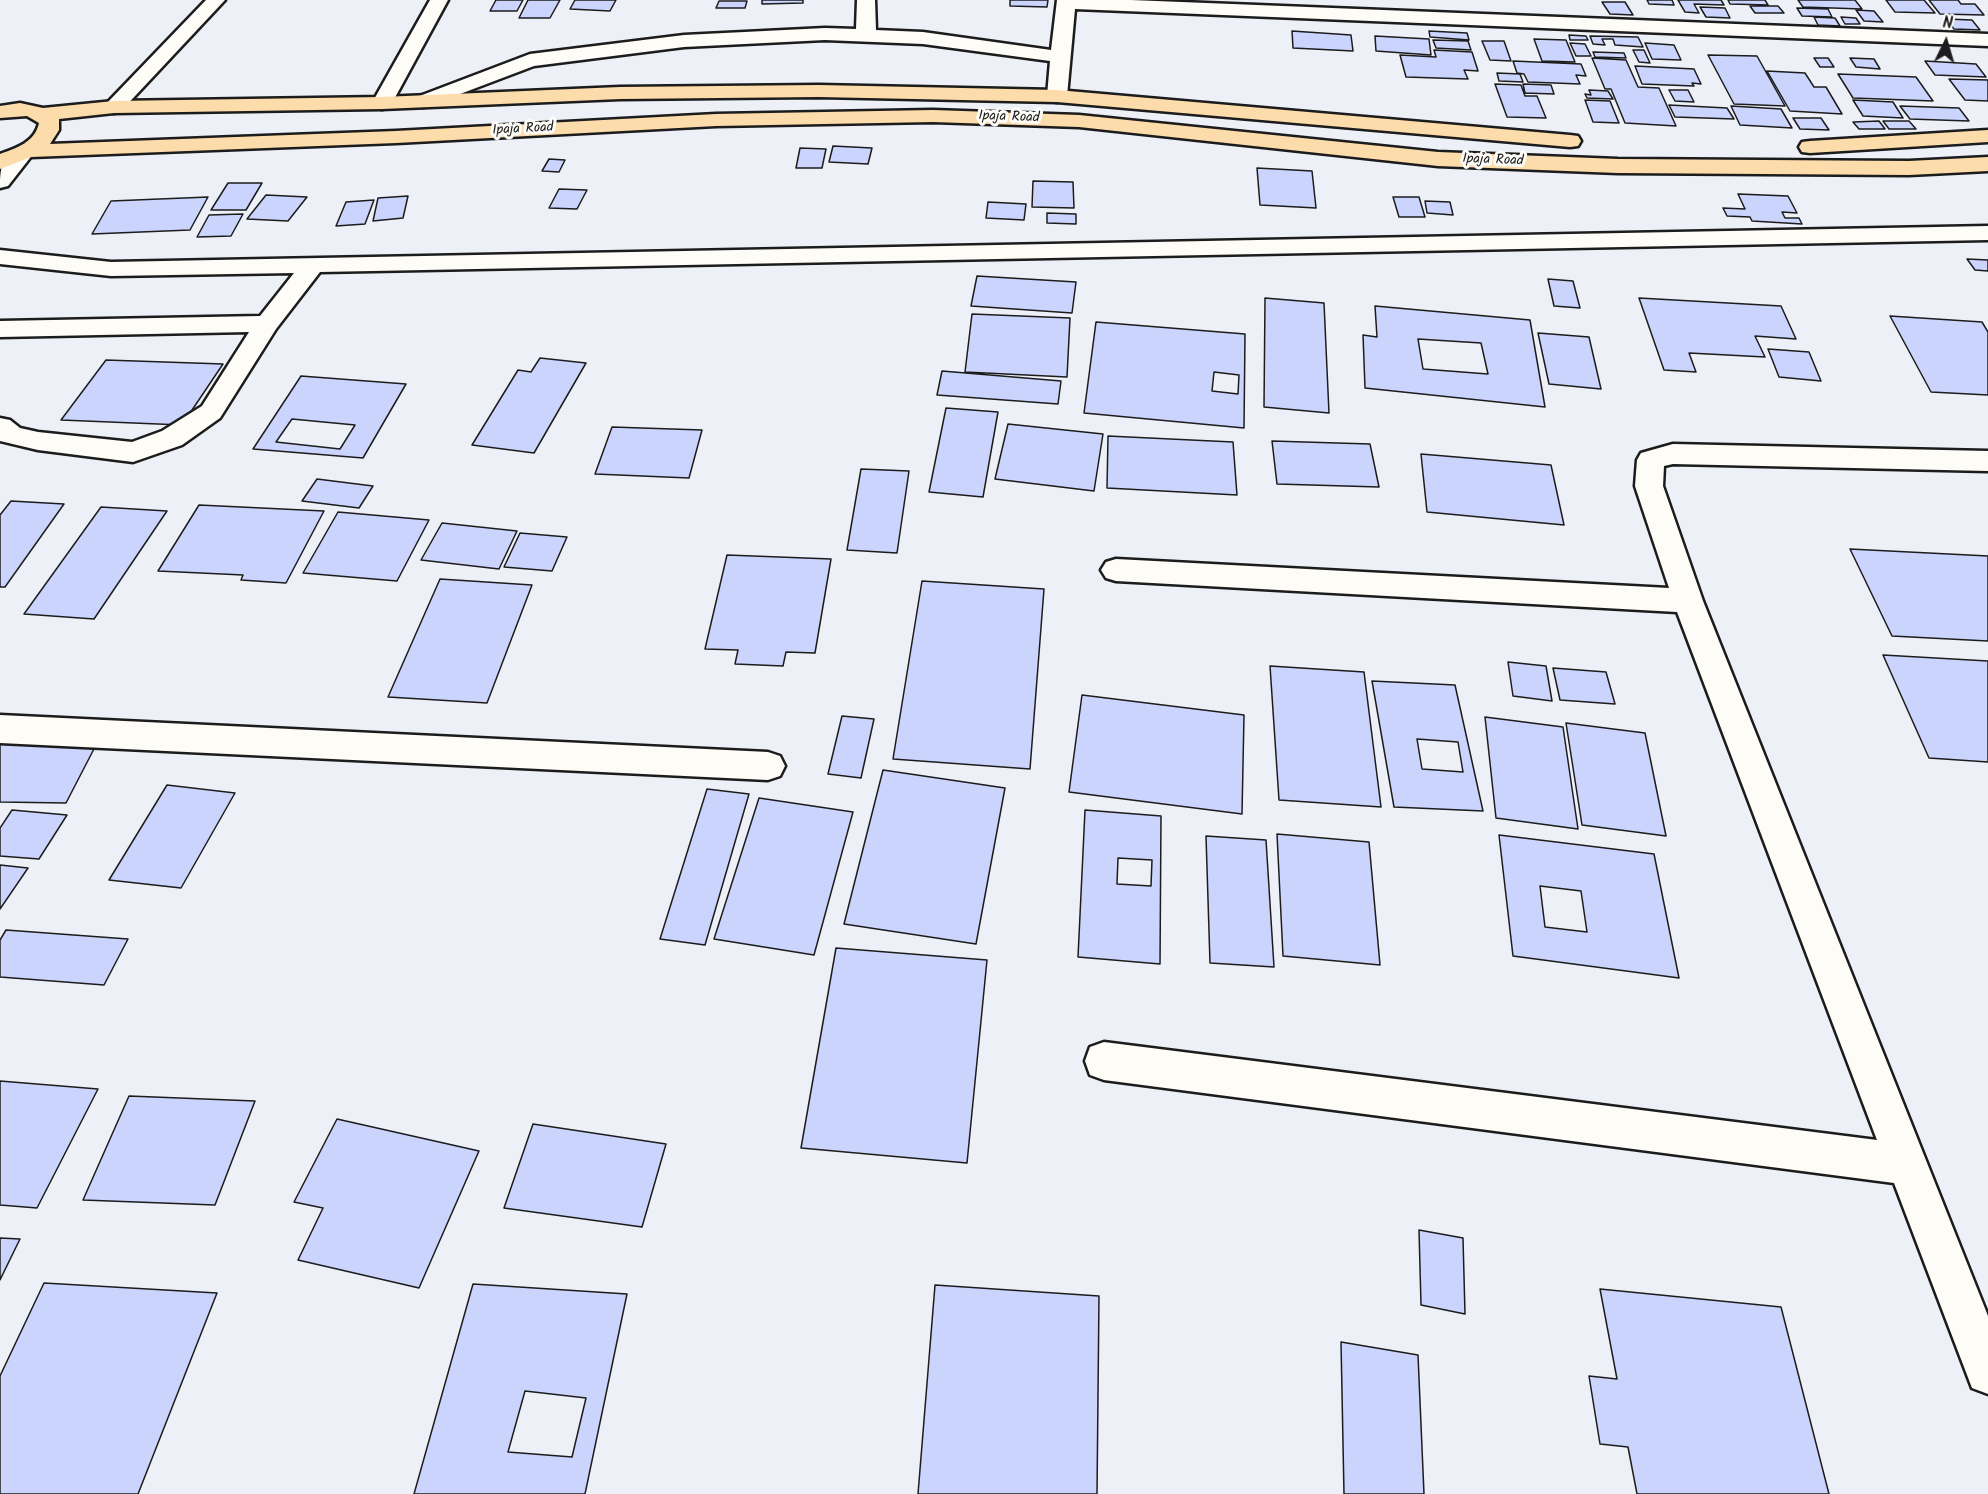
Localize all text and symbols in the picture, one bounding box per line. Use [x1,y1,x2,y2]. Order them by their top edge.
text: N [1941,11,1954,36]
north arrow [1916,12,1976,72]
street label: Ipaja Road [978,109,1040,127]
street label: Ipaja Road [492,120,554,140]
street label: Ipaja Road [1462,152,1524,170]

